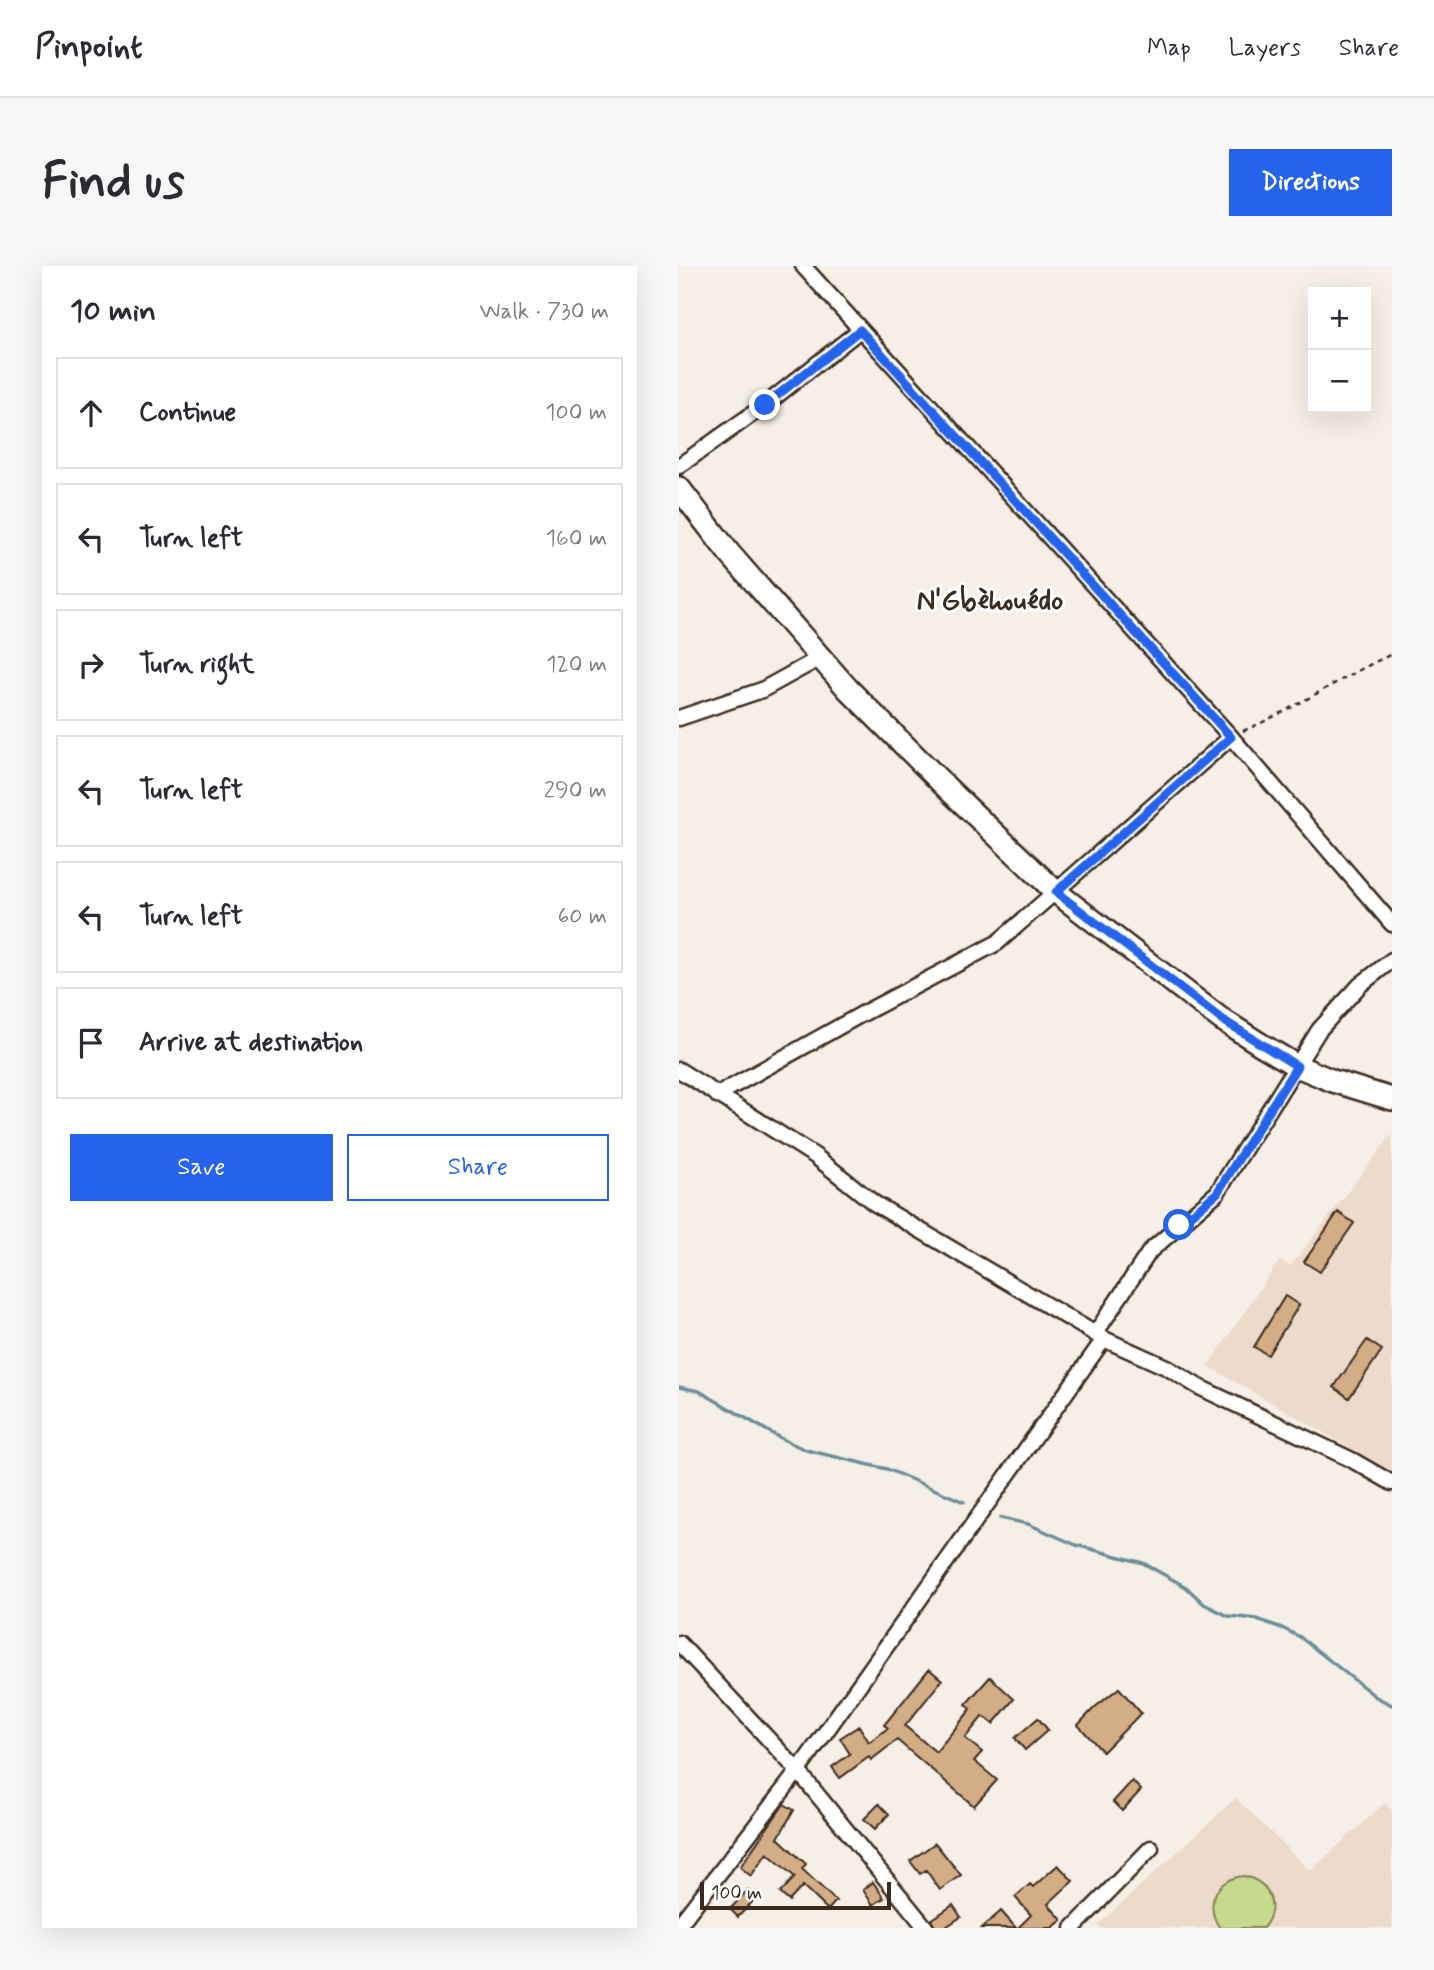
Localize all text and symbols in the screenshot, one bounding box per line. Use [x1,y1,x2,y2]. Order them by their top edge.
text: Pinpoint [35,26,143,70]
text: Map [1147,33,1191,64]
text: Layers [1229,33,1301,64]
text: Share [1339,33,1399,64]
button: Directions [1229,149,1392,216]
text: Find us [42,150,185,215]
map controls [1308,287,1371,413]
button: + [1308,287,1371,350]
text: 10 min [70,292,156,331]
text: Walk · 730 m [480,297,609,327]
button: − [1308,350,1371,413]
route end [749,389,780,420]
icon: ahead [72,394,110,432]
text: Continue [139,396,236,430]
text: 100 m [545,398,607,428]
icon: left [72,520,110,558]
text: Turn left [139,522,243,556]
text: 160 m [546,524,607,554]
district label: N'Gbèhouédo [917,583,1063,620]
icon: right [72,646,110,684]
text: Turn right [139,648,255,682]
text: 120 m [546,650,607,680]
icon: left [72,772,110,810]
text: Turn left [139,774,243,808]
text: 290 m [544,776,607,806]
icon: left [72,898,110,936]
text: Turn left [139,900,243,934]
text: 60 m [558,902,607,932]
icon: arrive [72,1024,110,1062]
text: Arrive at destination [139,1026,363,1060]
button: Save [70,1134,333,1201]
button: Share [347,1134,609,1201]
route start [1163,1209,1194,1240]
scale bar [700,1879,891,1911]
text: 100 m [711,1881,762,1906]

